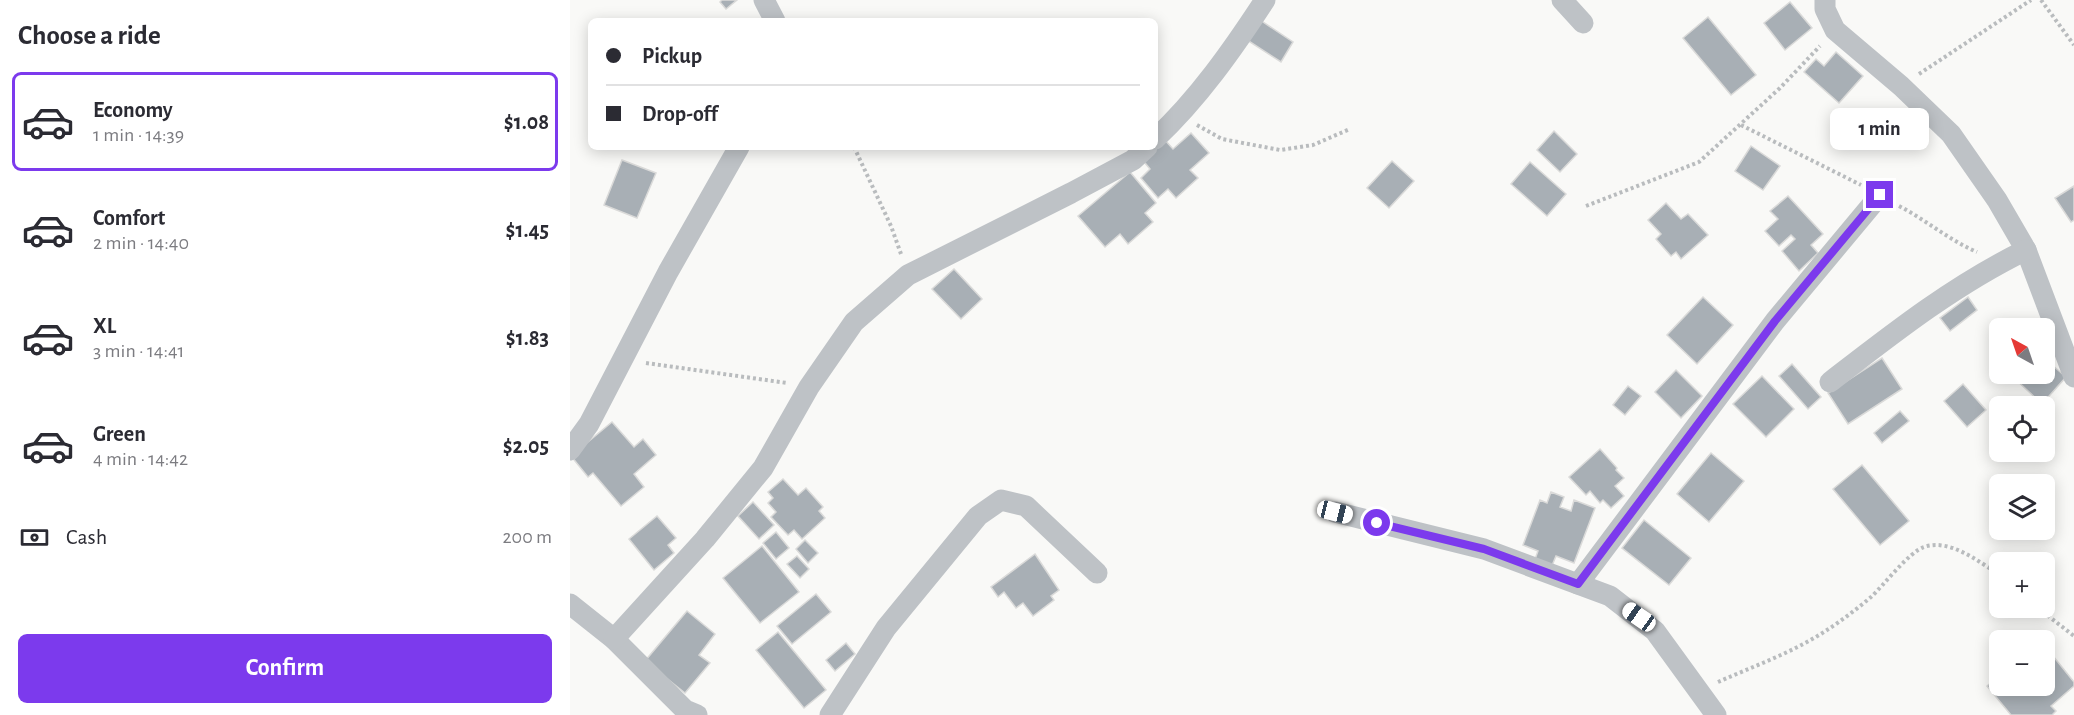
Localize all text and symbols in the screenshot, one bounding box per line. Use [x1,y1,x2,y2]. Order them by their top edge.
text: Choose a ride [18,22,161,49]
text: Pickup [642,45,702,67]
icon: car [21,95,75,149]
text: Economy [93,99,173,121]
text: Drop-off [642,103,718,125]
callout: 1 min [1830,108,1930,150]
text: $1.08 [504,111,549,133]
text: 1 min [1858,119,1901,139]
text: 1 min · 14:39 [93,125,184,145]
route end [1866,181,1893,208]
icon: car [21,203,75,257]
text: Comfort [93,207,165,229]
text: $1.45 [506,219,549,241]
text: 2 min · 14:40 [93,233,189,253]
icon: car [21,311,75,365]
text: XL [93,315,116,337]
north arrow [1989,318,2055,384]
map controls [1989,318,2055,696]
text: $1.83 [506,327,549,349]
text: 3 min · 14:41 [93,341,184,361]
button: locate [1989,396,2055,462]
icon: car [21,419,75,473]
text: Green [93,423,146,445]
text: $2.05 [503,435,549,457]
text: 4 min · 14:42 [93,449,188,469]
button: layers [1989,474,2055,540]
car [1315,499,1355,525]
route start [1363,509,1390,536]
icon: cash [18,521,51,554]
text: Cash [66,526,107,548]
text: 200 m [502,527,552,547]
button: + [1989,552,2055,618]
car [1619,599,1659,635]
button: − [1989,630,2055,696]
button: Confirm [18,634,552,703]

